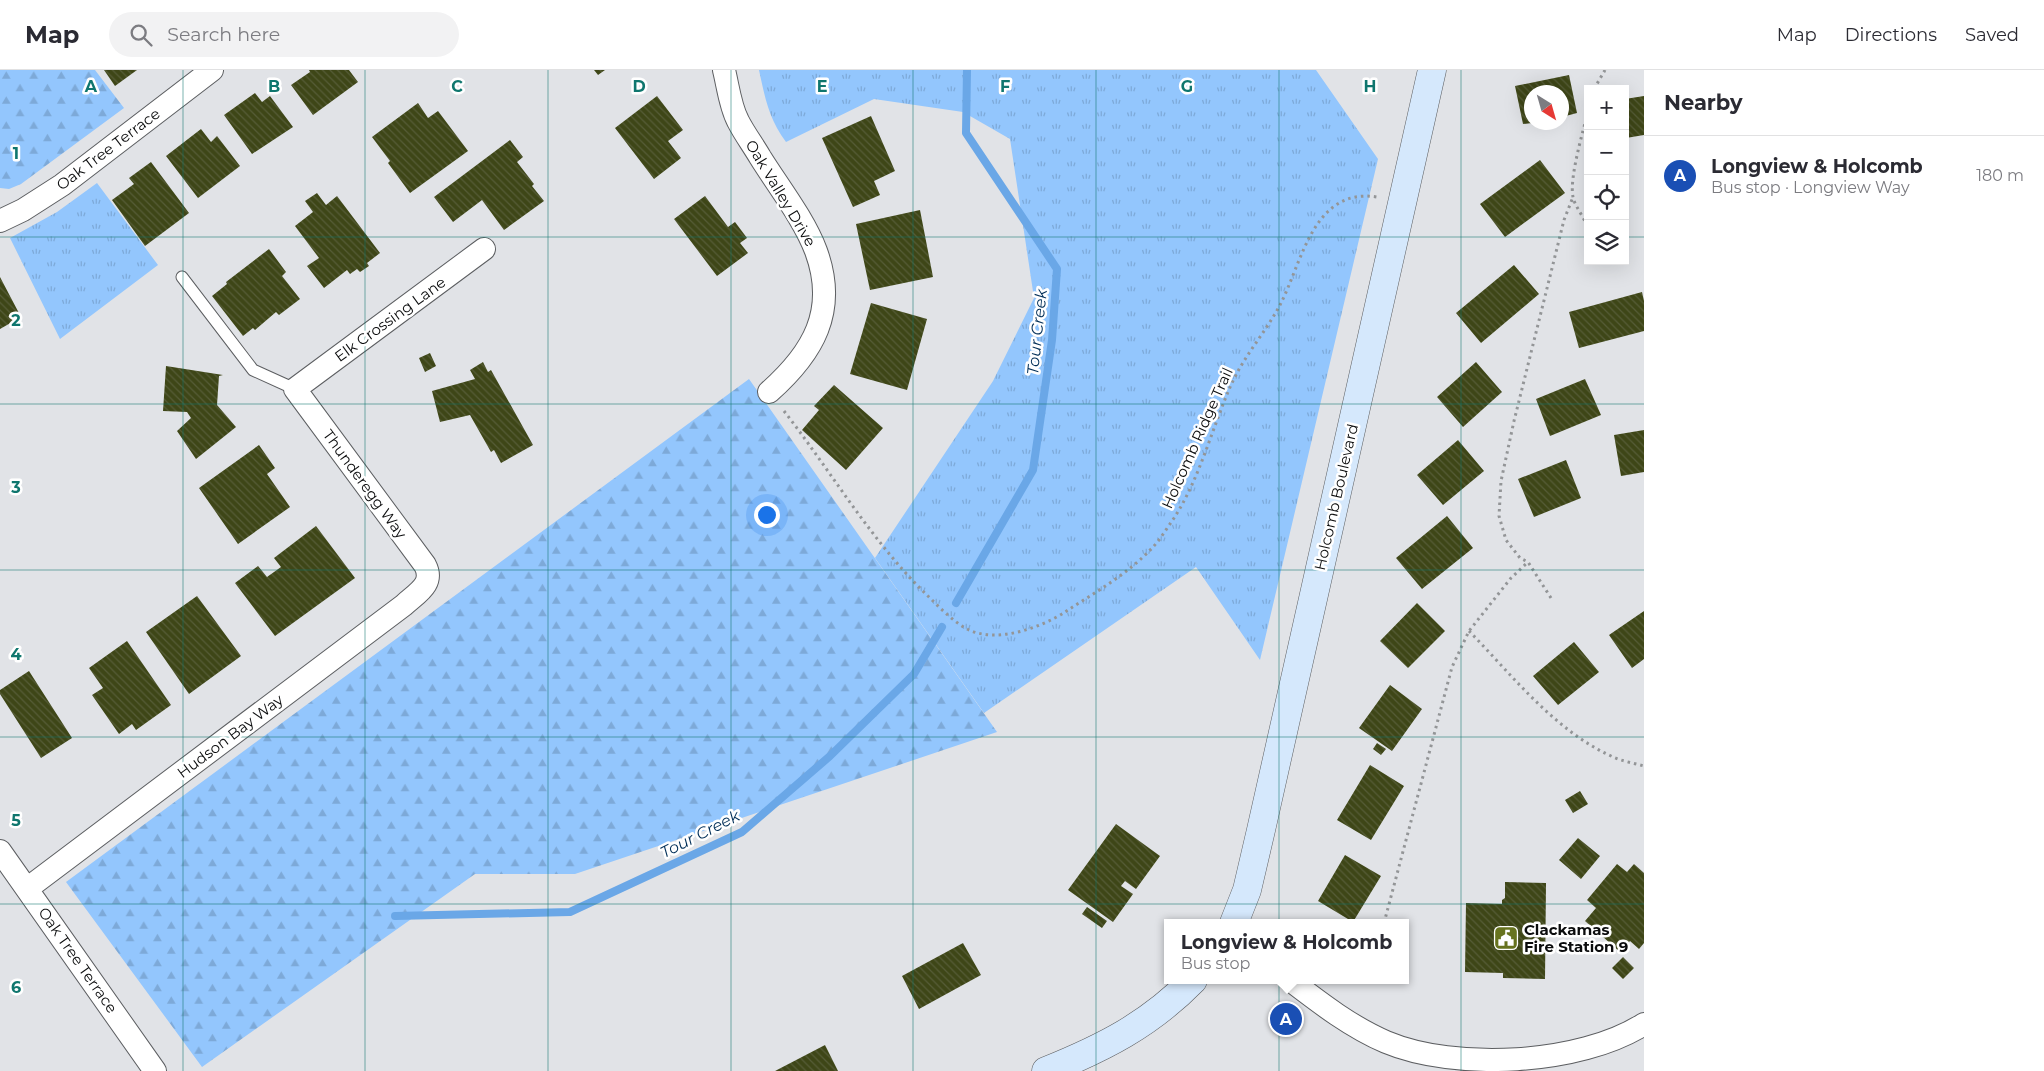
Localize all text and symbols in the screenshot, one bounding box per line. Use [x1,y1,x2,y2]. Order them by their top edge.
search box [109,12,459,57]
text: Map [25,20,79,49]
icon: search [127,21,155,49]
text: Search here [167,23,280,46]
text: Map [1777,24,1817,46]
text: Directions [1845,24,1937,46]
text: Saved [1965,24,2019,46]
text: A [84,77,98,96]
text: B [268,77,280,96]
text: C [451,77,463,96]
text: D [632,77,646,96]
text: E [817,77,827,96]
text: F [1000,77,1010,96]
text: G [1181,77,1193,96]
text: H [1364,77,1376,96]
north arrow [1524,85,1569,130]
map controls [1584,85,1629,265]
button: + [1584,85,1629,130]
text: Nearby [1664,90,1743,115]
street label: Oak Tree Terrace [52,104,164,194]
button: − [1584,130,1629,175]
street label: Oak Valley Drive [742,136,820,250]
text: 1 [13,144,19,163]
text: Longview & Holcomb [1711,155,1923,178]
text: A [1674,166,1686,185]
text: 180 m [1976,166,2024,185]
button: locate [1584,175,1629,220]
text: Bus stop · Longview Way [1711,178,1910,197]
button: layers [1584,220,1629,265]
street label: Elk Crossing Lane [331,272,449,366]
water label: Tour Creek [1023,287,1051,376]
text: 2 [11,311,21,330]
street label: Holcomb Ridge Trail [1157,365,1237,511]
street label: Holcomb Boulevard [1310,422,1362,572]
street label: Thunderegg Way [319,426,411,543]
text: 3 [10,478,21,497]
your location [754,502,780,528]
text: 4 [10,645,22,664]
street label: Hudson Bay Way [173,689,287,782]
water label: Tour Creek [657,805,744,862]
text: 5 [11,811,21,830]
street label: Oak Tree Terrace [34,903,122,1017]
popup [1164,919,1409,984]
place label: Clackamas Fire Station 9 [1524,920,1628,956]
public building icon: Clackamas Fire Station 9 [1493,925,1519,951]
text: Longview & Holcomb [1181,931,1392,954]
text: Bus stop [1181,954,1250,973]
text: 6 [11,978,21,997]
pin: A [1270,1000,1302,1038]

